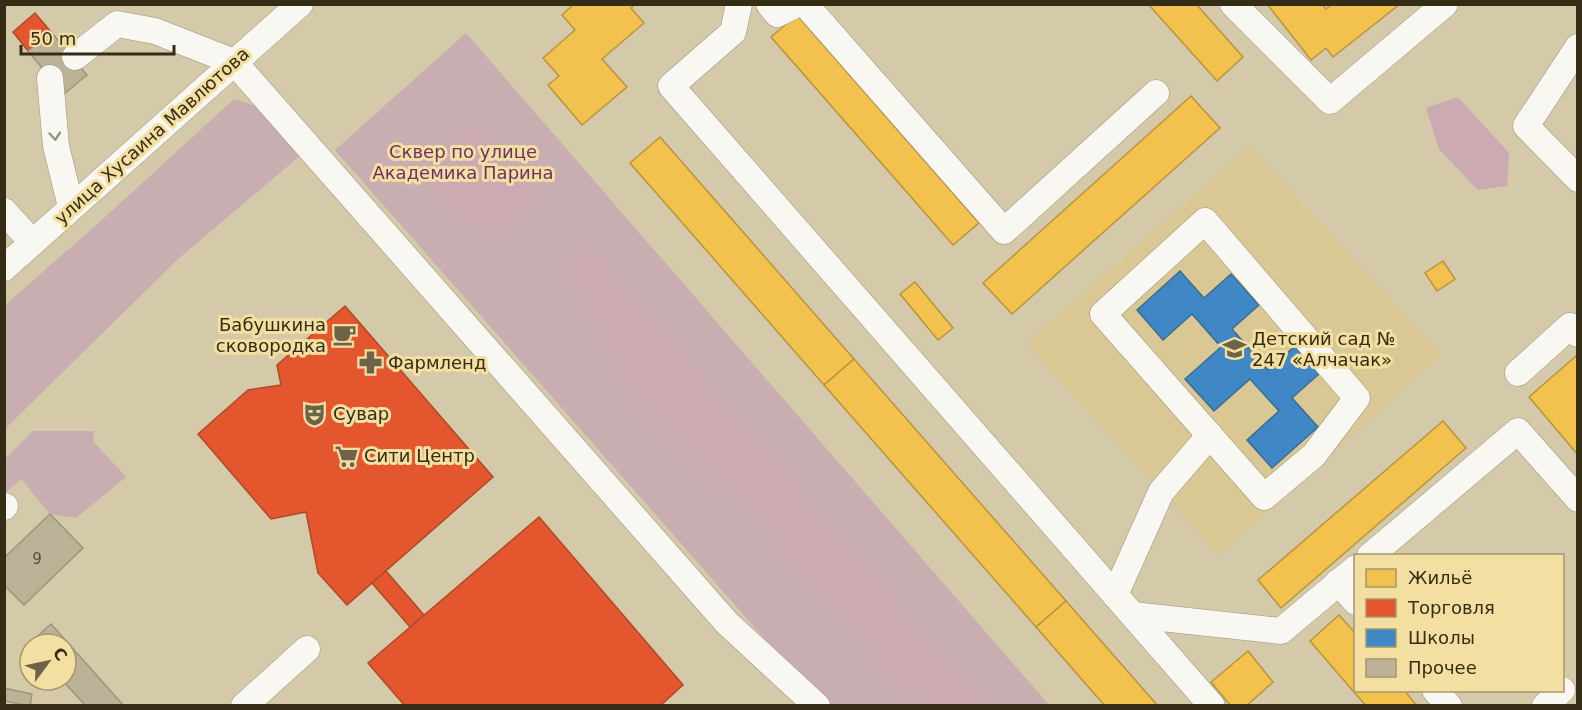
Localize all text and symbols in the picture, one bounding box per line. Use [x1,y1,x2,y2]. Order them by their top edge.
scale bar [21,18,174,56]
text: 50 m [30,28,76,49]
street label: улица Хусаина Мавлютова [50,43,253,228]
one-way arrow [48,132,61,141]
park label: Сквер по улице Академика Парина [372,141,554,183]
place label: Бабушкина сковородка [216,314,326,356]
cafe icon: Бабушкина сковородка [331,322,357,348]
place label: Детский сад № 247 «Алчачак» [1252,328,1395,370]
school or university icon: Детский сад № 247 «Алчачак» [1221,336,1247,362]
pharmacy icon: Фармленд [357,350,383,376]
place label: Фармленд [388,352,486,373]
theatre icon: Сувар [302,401,328,427]
place label: Сувар [333,403,389,424]
supermarket icon: Сити Центр [333,443,359,469]
place label: Сити Центр [364,445,475,466]
house number: 9 [32,550,42,568]
legend [1354,554,1564,692]
text: Жильё [1408,567,1472,588]
text: Торговля [1407,597,1495,618]
text: Школы [1408,627,1475,648]
north arrow [18,632,78,692]
text: С [49,644,71,664]
text: Прочее [1408,657,1477,678]

